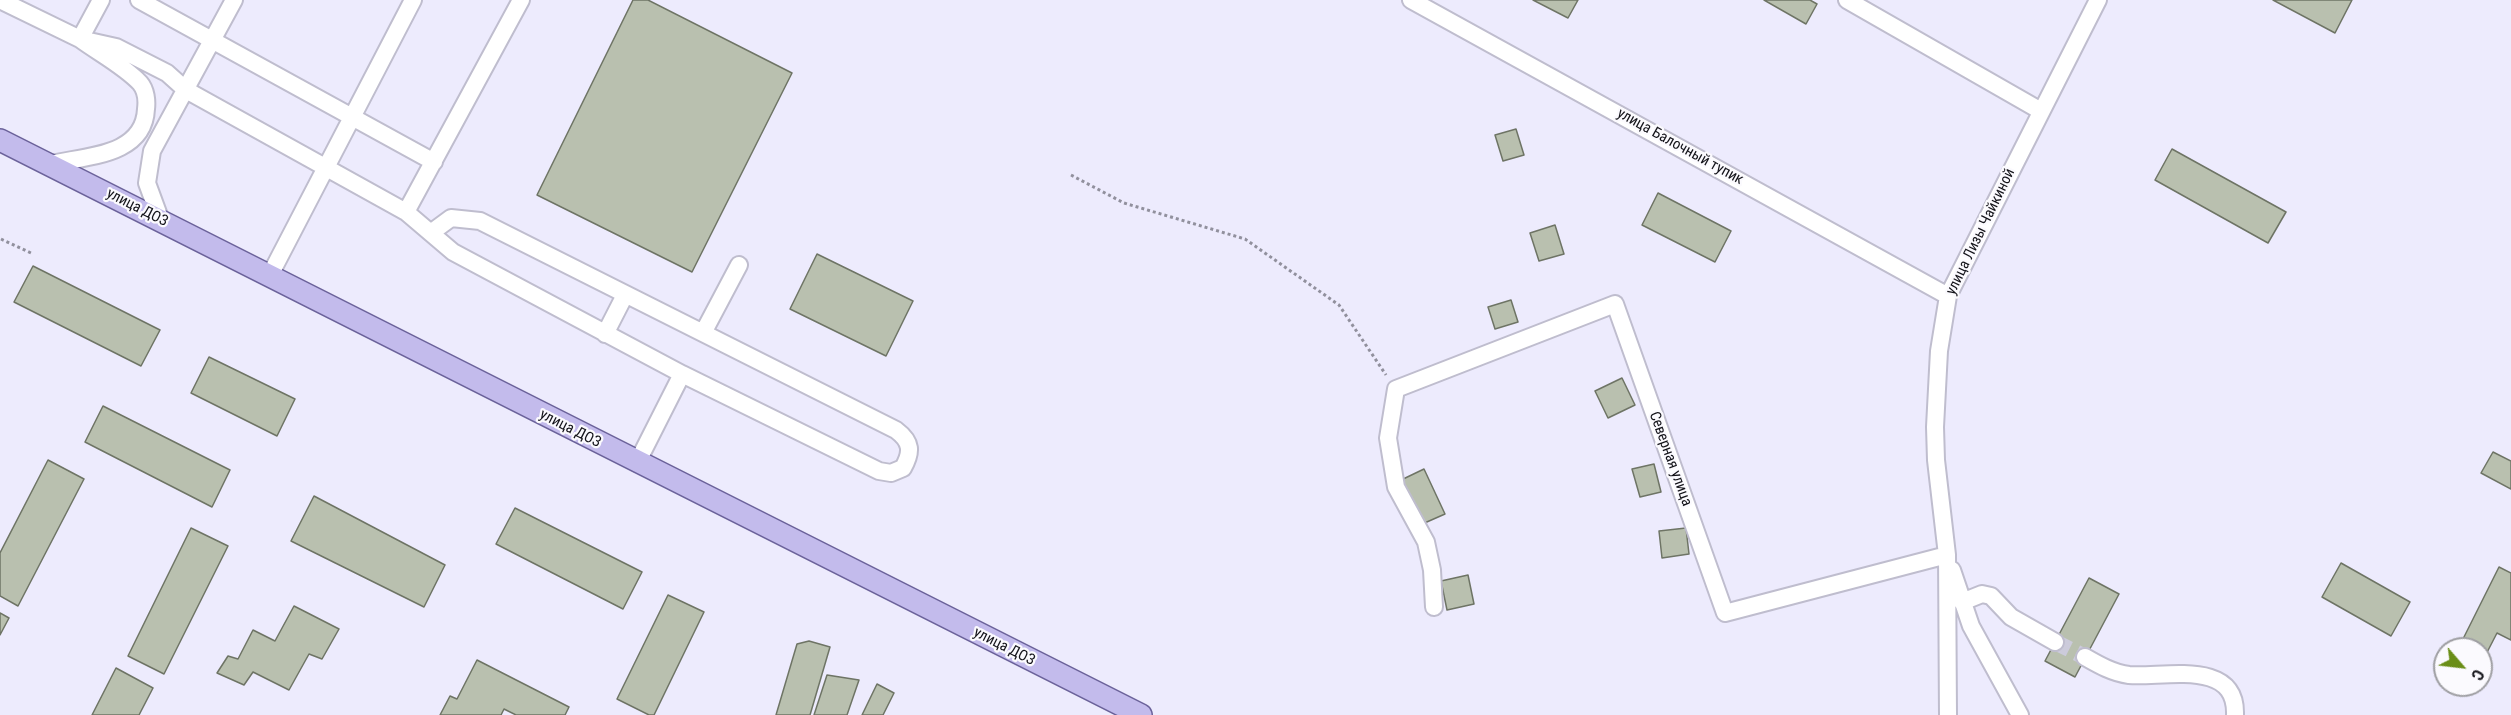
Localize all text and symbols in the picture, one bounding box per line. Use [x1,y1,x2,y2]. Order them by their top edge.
street label: улица Балочный тупик [1614,105,1746,189]
street label: улица Лизы Чайкиной [1943,166,2019,298]
street label: улица ДОЗ [103,185,171,231]
street label: улица ДОЗ [536,406,604,452]
street label: Северная улица [1645,409,1695,509]
street label: улица ДОЗ [970,624,1038,670]
north arrow [2433,637,2493,697]
text: С [2467,666,2488,683]

